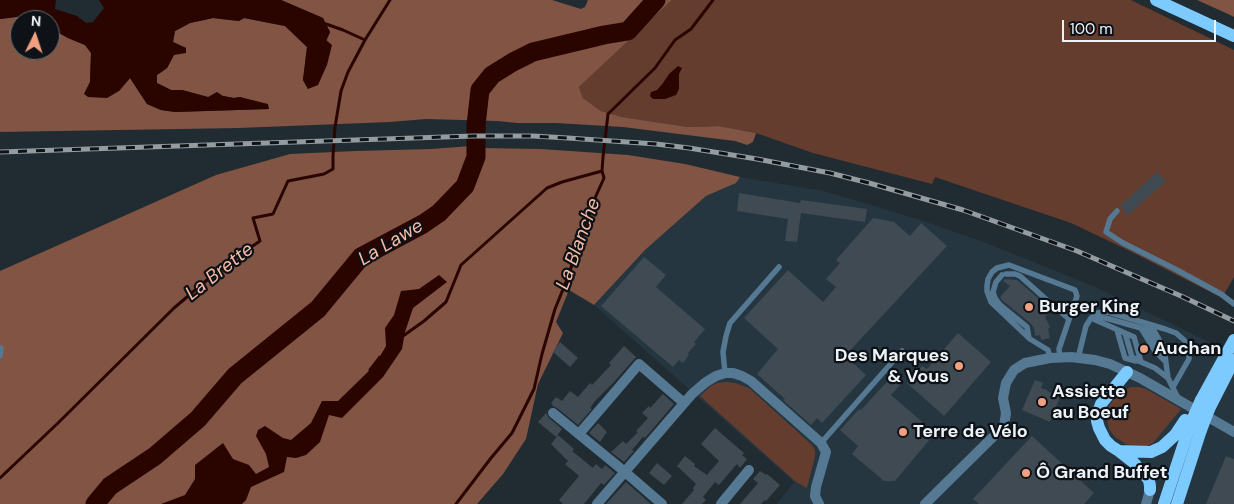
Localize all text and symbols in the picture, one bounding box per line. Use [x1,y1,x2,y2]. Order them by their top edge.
north arrow [10,10,60,60]
scale bar [1064,10,1218,42]
text: N [30,12,42,30]
text: 100 m [1070,19,1113,39]
water label: La Blanche [552,195,606,293]
water label: La Lawe [354,215,428,271]
water label: La Brette [181,238,259,306]
place label: Burger King [1039,296,1140,318]
marker: Burger King [1023,301,1035,313]
place label: Auchan [1154,338,1221,360]
marker: Auchan [1138,343,1150,355]
place label: Des Marques & Vous [835,345,949,388]
marker: Des Marques & Vous [953,360,965,372]
place label: Assiette au Boeuf [1052,381,1129,424]
marker: Assiette au Boeuf [1036,396,1048,408]
place label: Terre de Vélo [913,421,1028,443]
marker: Terre de Vélo [897,426,909,438]
place label: Ô Grand Buffet [1036,462,1167,484]
marker: Ô Grand Buffet [1020,467,1032,479]

